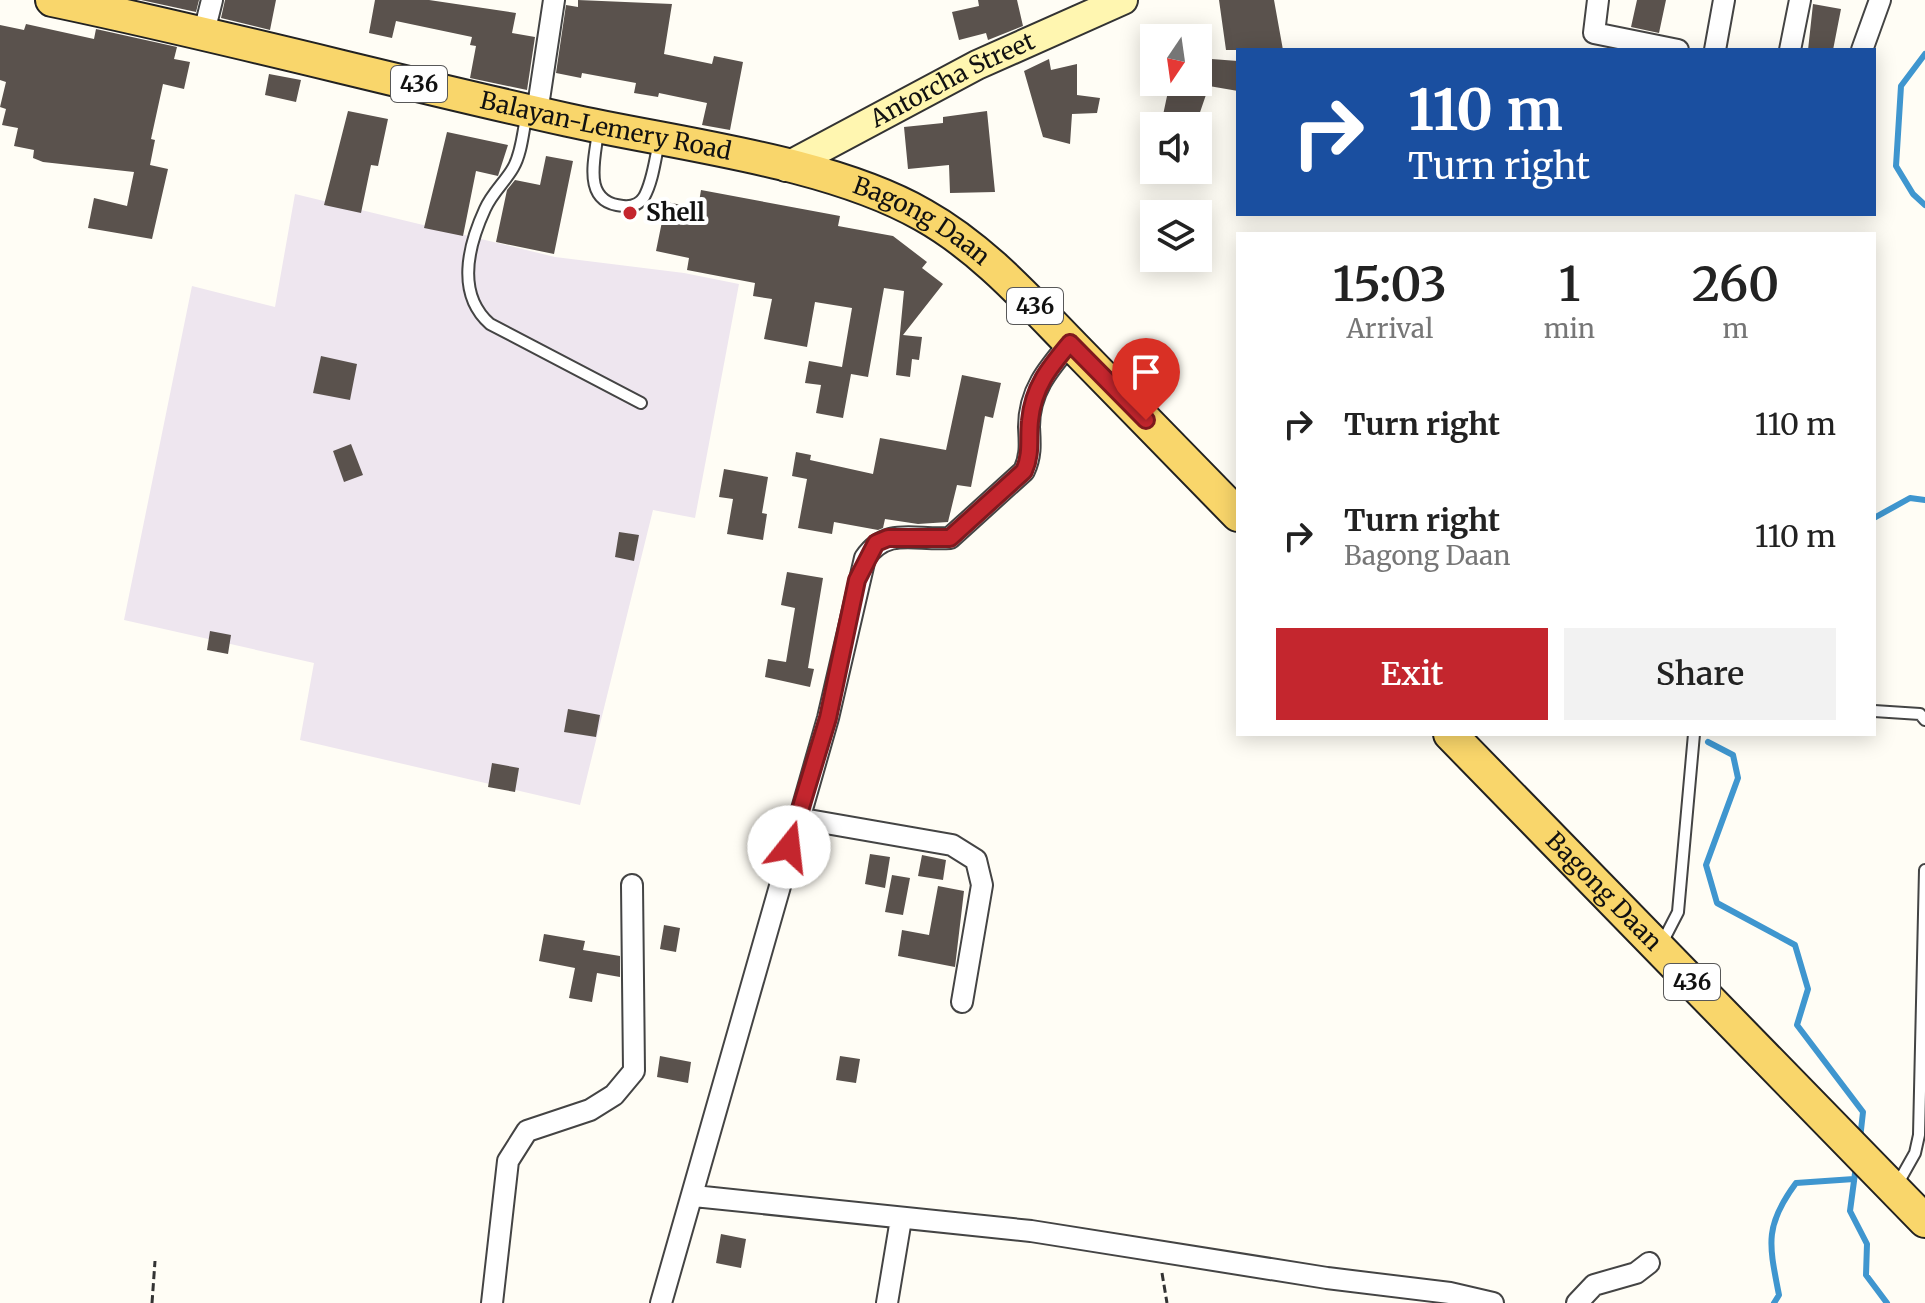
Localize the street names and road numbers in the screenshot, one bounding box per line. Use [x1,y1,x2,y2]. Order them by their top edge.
street label: Antorcha Street [864,25,1040,135]
road number: 436 [391,66,447,102]
street label: Balayan-Lemery Road [477,84,734,167]
street label: Bagong Daan [849,169,997,272]
road number: 436 [1007,288,1063,324]
street label: Bagong Daan [1539,825,1669,957]
road number: 436 [1664,964,1720,1000]

